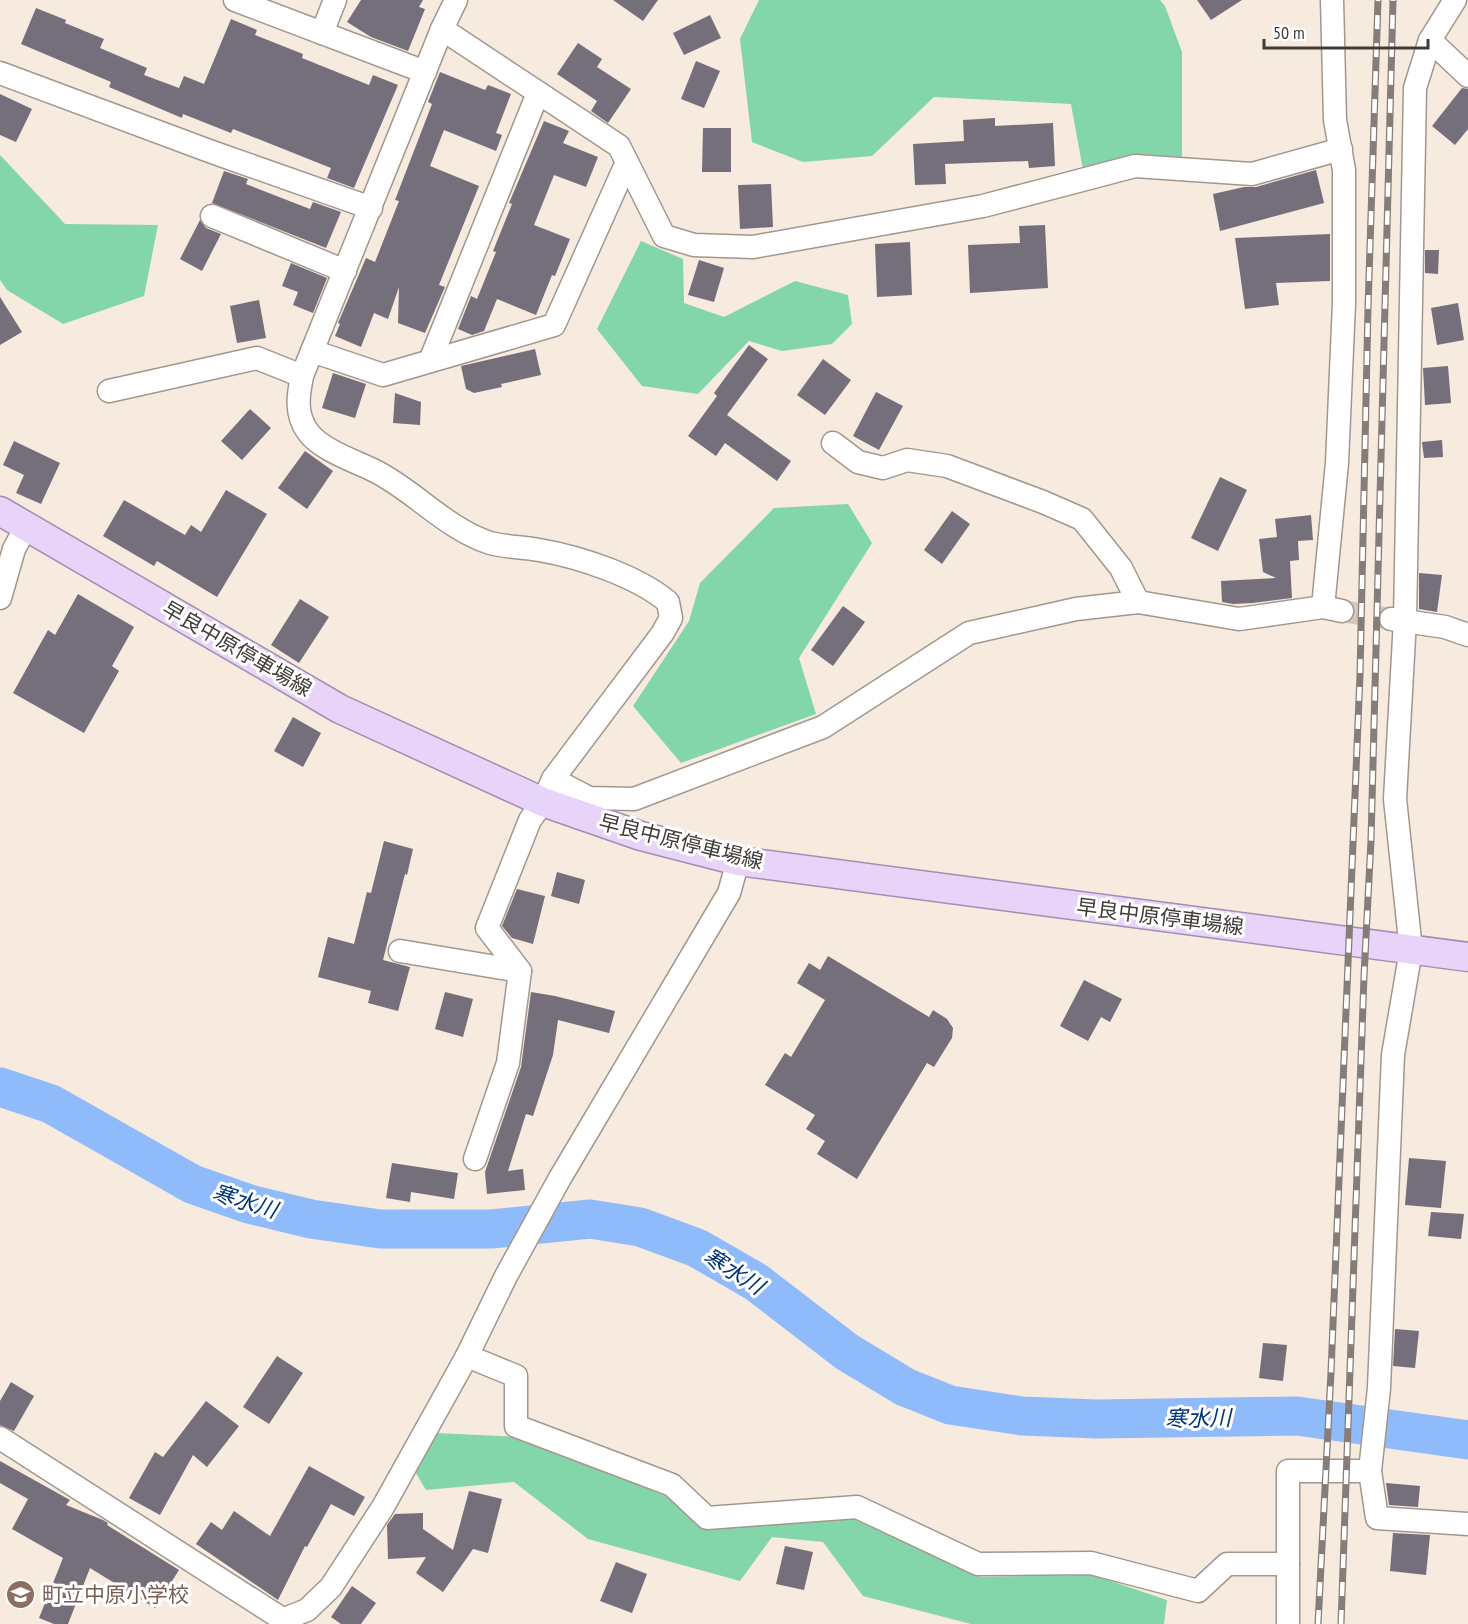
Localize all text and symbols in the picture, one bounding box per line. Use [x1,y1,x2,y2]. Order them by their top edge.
scale bar [1264,12,1428,50]
text: 50 m [1273,21,1305,44]
street label: 早良中原停車場線 [158,595,317,702]
street label: 早良中原停車場線 [596,808,766,875]
street label: 早良中原停車場線 [1075,893,1245,940]
water label: 寒水川 [209,1178,283,1225]
water label: 寒水川 [699,1242,771,1301]
water label: 寒水川 [1165,1403,1233,1433]
school or university icon: 町立中原小学校 [5,1579,37,1611]
place label: 町立中原小学校 [42,1581,189,1608]

